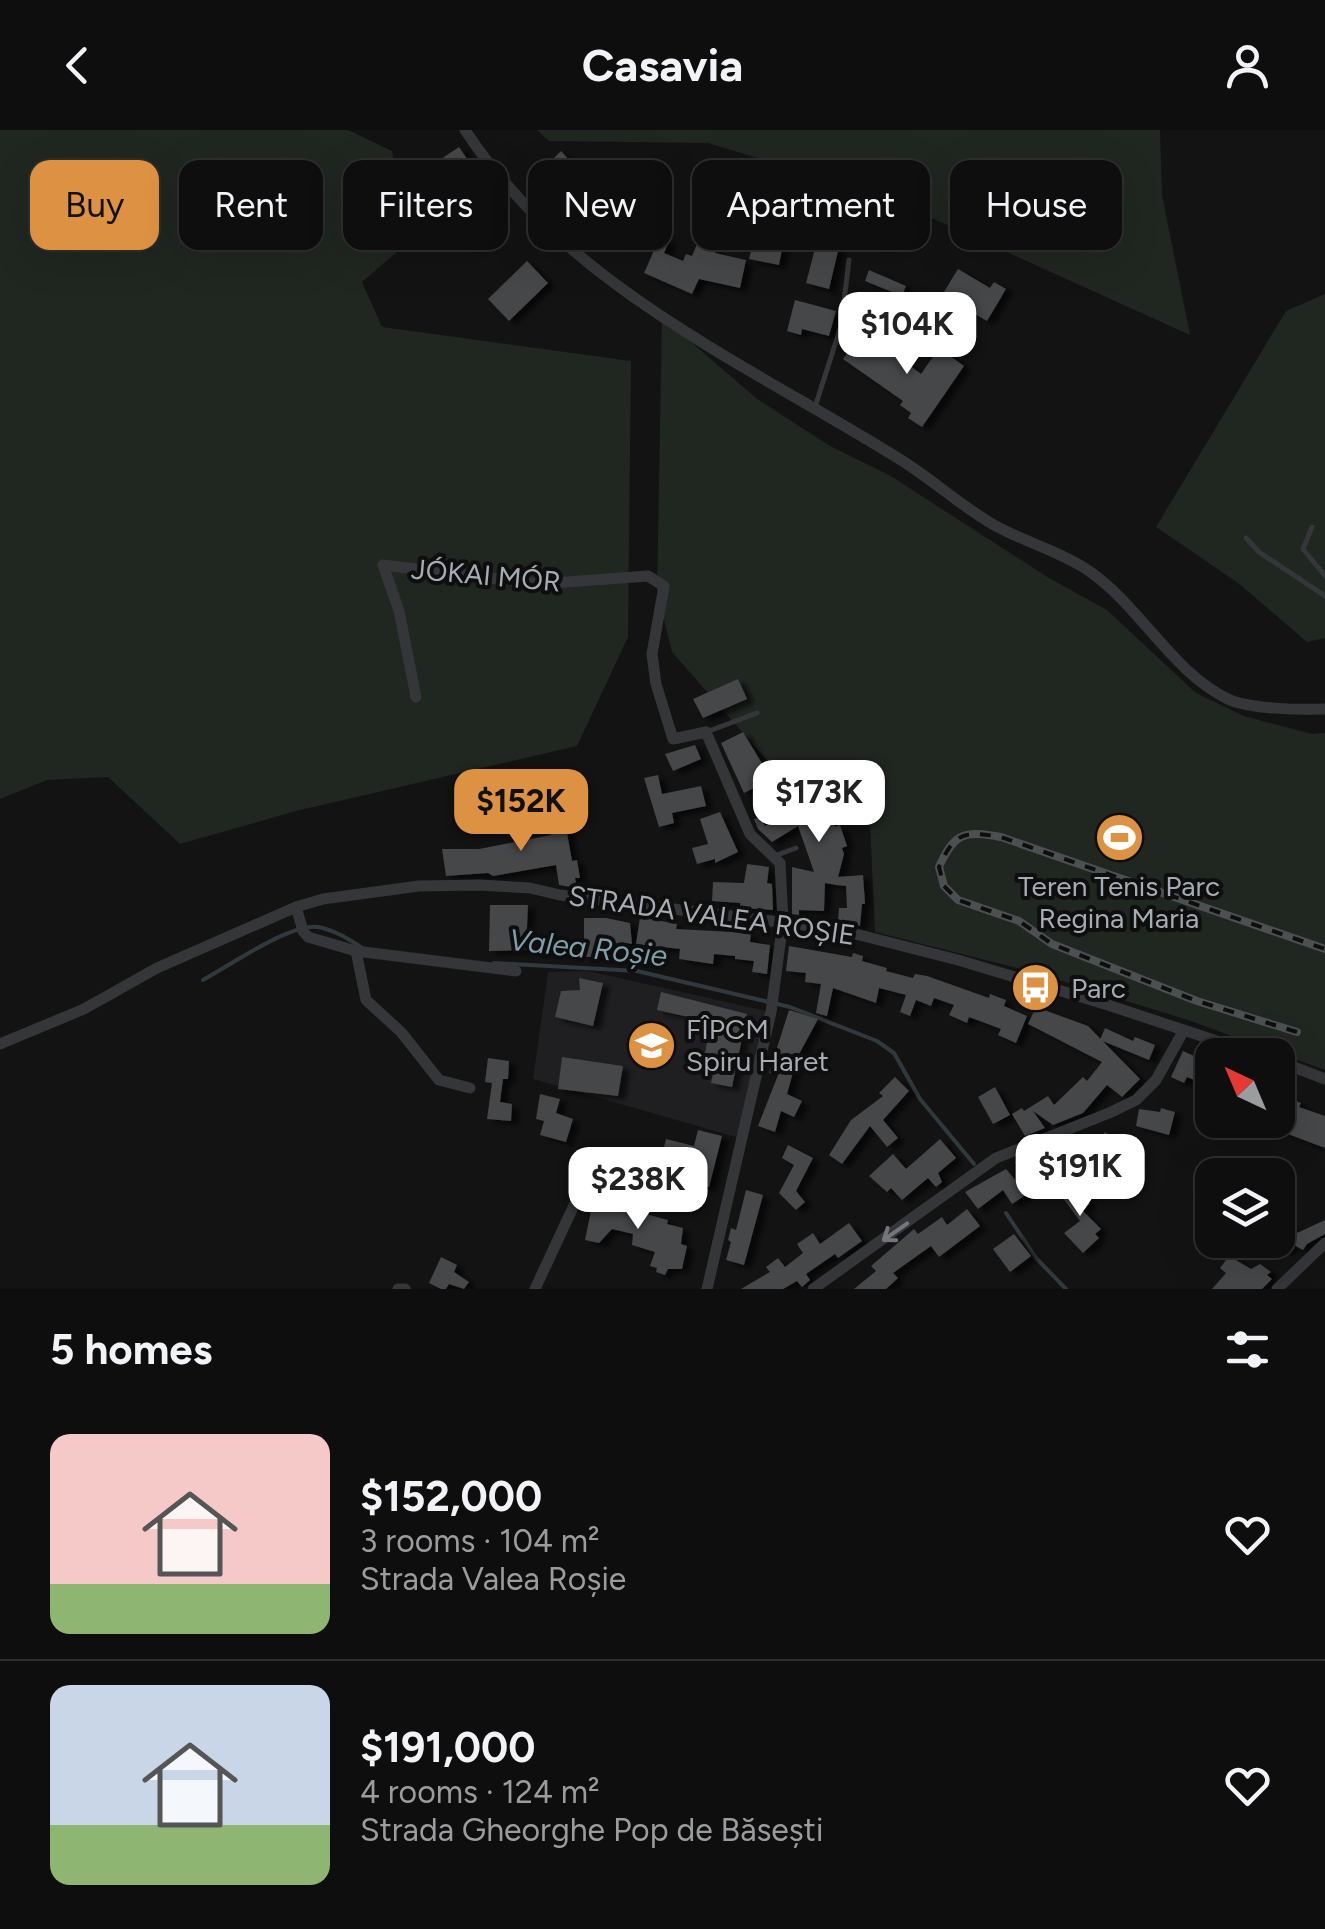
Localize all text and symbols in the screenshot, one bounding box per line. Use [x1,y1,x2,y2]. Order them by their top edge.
icon: back [50,38,105,93]
text: Casavia [582,38,743,92]
icon: person [1220,38,1275,93]
chip: Buy [30,160,159,250]
chip: Rent [179,160,323,250]
chip: Filters [343,160,508,250]
chip: New [528,160,672,250]
chip: Apartment [692,160,930,250]
chip: House [950,160,1122,250]
pin: $104K [837,292,977,377]
text: $104K [860,305,954,343]
street label: JÓKAI MÓR [410,552,562,598]
pin: $173K [749,760,889,845]
pin: $152K [451,769,591,854]
text: $173K [775,773,863,811]
text: $152K [476,782,566,820]
sports icon: Teren Tenis Parc Regina Maria [1093,812,1145,864]
place label: Teren Tenis Parc Regina Maria [1018,869,1220,935]
street label: STRADA VALEA ROȘIE [566,878,858,952]
water label: Valea Roșie [507,921,669,974]
bus stop icon: Parc [1010,962,1062,1014]
place label: Parc [1071,971,1126,1005]
place label: FÎPCM Spiru Haret [686,1012,829,1078]
school or university icon: FÎPCM Spiru Haret [625,1019,677,1071]
north arrow [1195,1038,1295,1138]
map controls [1195,1038,1295,1258]
pin: $191K [1010,1134,1150,1219]
pin: $238K [568,1147,708,1232]
text: $191K [1038,1147,1122,1185]
button: layers [1195,1158,1295,1258]
text: $238K [591,1160,685,1198]
one-way arrow [882,1221,910,1242]
icon: filters [1220,1322,1275,1377]
text: 5 homes [50,1324,212,1375]
text: $152,000 [360,1471,542,1522]
icon: home [130,1474,250,1594]
icon: heart [1220,1507,1275,1562]
text: 3 rooms · 104 m² [360,1522,600,1560]
text: Strada Valea Roșie [360,1560,626,1598]
text: $191,000 [360,1722,536,1773]
icon: home [130,1725,250,1845]
icon: heart [1220,1758,1275,1813]
text: 4 rooms · 124 m² [360,1773,599,1811]
text: Strada Gheorghe Pop de Băsești [360,1811,823,1849]

